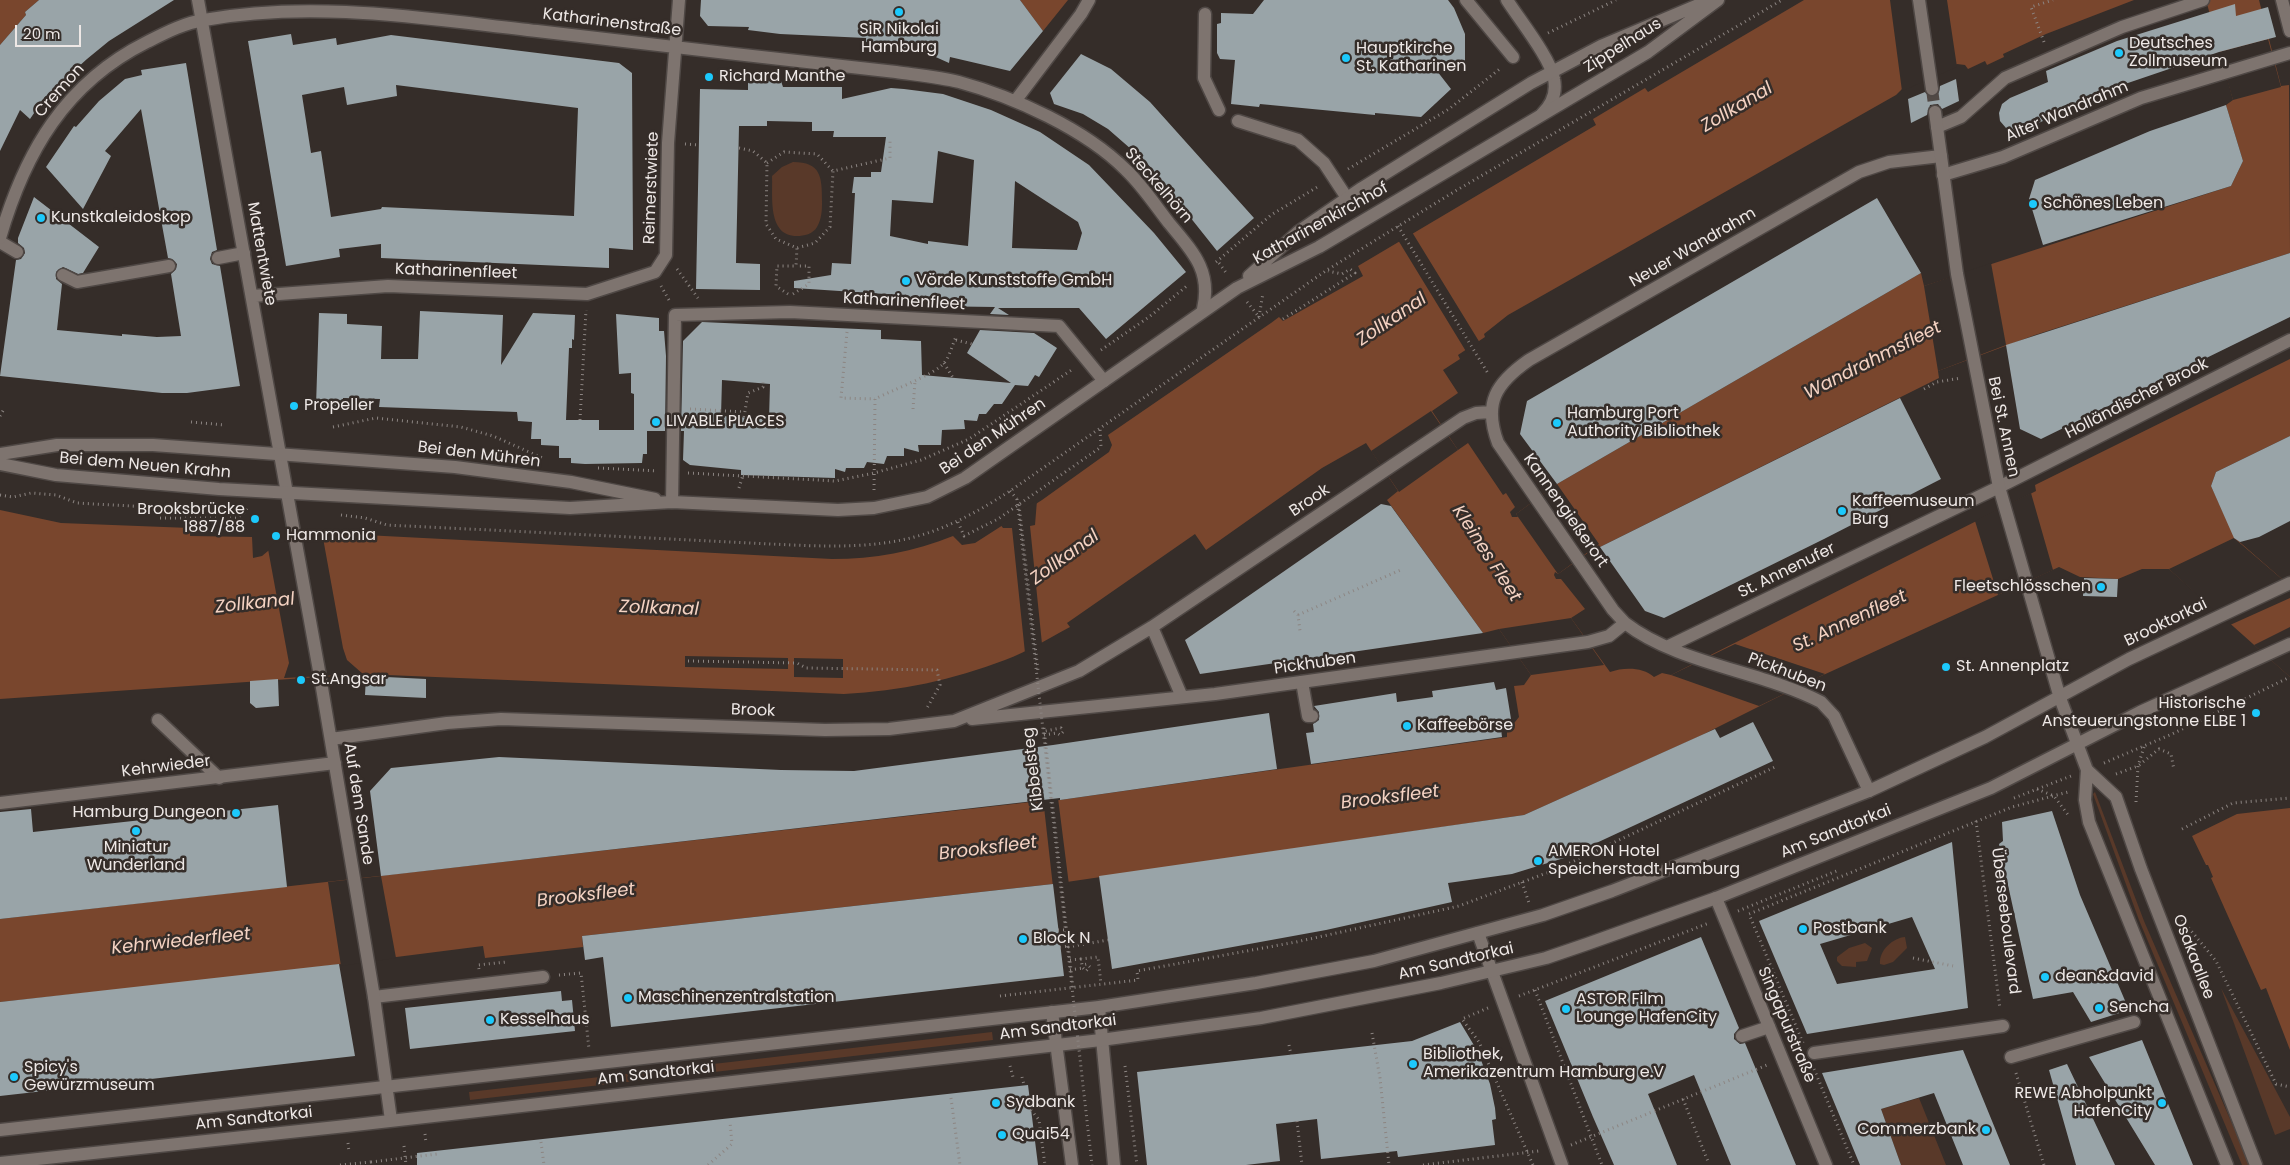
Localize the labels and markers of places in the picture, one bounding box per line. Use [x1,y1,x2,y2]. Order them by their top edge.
marker: SiR Nikolai Hamburg [893,6,905,18]
place label: SiR Nikolai Hamburg [859,20,939,58]
place label: Deutsches Zollmuseum [2129,34,2227,72]
place label: Hauptkirche St. Katharinen [1356,39,1466,77]
marker: Deutsches Zollmuseum [2113,47,2125,59]
marker: Hauptkirche St. Katharinen [1340,52,1352,64]
place label: Richard Manthe [719,67,845,87]
marker: Richard Manthe [703,71,715,83]
place label: Schönes Leben [2043,194,2163,214]
marker: Schönes Leben [2027,198,2039,210]
place label: Kunstkaleidoskop [51,208,191,228]
marker: Kunstkaleidoskop [35,212,47,224]
place label: Vörde Kunststoffe GmbH [916,271,1112,291]
marker: Vörde Kunststoffe GmbH [900,275,912,287]
place label: Propeller [304,396,374,416]
marker: Propeller [288,400,300,412]
place label: Hamburg Port Authority Bibliothek [1567,404,1720,442]
place label: LIVABLE PLACES [666,412,785,432]
marker: LIVABLE PLACES [650,416,662,428]
marker: Hamburg Port Authority Bibliothek [1551,417,1563,429]
place label: Kaffeemuseum Burg [1852,492,1974,530]
place label: Brooksbrücke 1887/88 [137,500,245,538]
marker: Kaffeemuseum Burg [1836,505,1848,517]
marker: Brooksbrücke 1887/88 [249,513,261,525]
place label: Hammonia [286,526,376,546]
marker: Hammonia [270,530,282,542]
place label: Fleetschlösschen [1954,577,2091,597]
marker: Fleetschlösschen [2095,581,2107,593]
place label: St. Annenplatz [1956,657,2069,677]
marker: St. Annenplatz [1940,661,1952,673]
place label: St.Angsar [311,670,387,690]
marker: St.Angsar [295,674,307,686]
place label: Historische Ansteuerungstonne ELBE 1 [2042,694,2246,732]
marker: Historische Ansteuerungstonne ELBE 1 [2250,707,2262,719]
place label: Kaffeebörse [1417,716,1513,736]
marker: Kaffeebörse [1401,720,1413,732]
place label: Hamburg Dungeon [73,803,226,823]
marker: Hamburg Dungeon [230,807,242,819]
marker: Miniatur Wunderland [130,825,142,837]
place label: Miniatur Wunderland [87,838,185,876]
place label: AMERON Hotel Speicherstadt Hamburg [1548,842,1740,880]
marker: AMERON Hotel Speicherstadt Hamburg [1532,855,1544,867]
place label: Postbank [1813,919,1887,939]
marker: Postbank [1797,923,1809,935]
place label: Block N [1033,929,1090,949]
marker: Block N [1017,933,1029,945]
place label: dean&david [2055,967,2154,987]
marker: dean&david [2039,971,2051,983]
place label: Maschinenzentralstation [638,988,834,1008]
place label: ASTOR Film Lounge HafenCity [1576,990,1717,1028]
marker: Maschinenzentralstation [622,992,634,1004]
place label: Sencha [2109,998,2169,1018]
marker: Sencha [2093,1002,2105,1014]
marker: ASTOR Film Lounge HafenCity [1560,1003,1572,1015]
place label: Kesselhaus [500,1010,590,1030]
marker: Kesselhaus [484,1014,496,1026]
place label: Bibliothek, Amerikazentrum Hamburg e.V [1423,1045,1664,1083]
place label: Spicy's Gewürzmuseum [24,1058,155,1096]
marker: Bibliothek, Amerikazentrum Hamburg e.V [1407,1058,1419,1070]
marker: Spicy's Gewürzmuseum [8,1071,20,1083]
place label: REWE Abholpunkt HafenCity [2015,1084,2152,1122]
place label: Sydbank [1006,1093,1075,1113]
marker: Sydbank [990,1097,1002,1109]
marker: REWE Abholpunkt HafenCity [2156,1097,2168,1109]
place label: Commerzbank [1857,1120,1976,1140]
marker: Commerzbank [1980,1124,1992,1136]
place label: Quai54 [1012,1125,1070,1145]
marker: Quai54 [996,1129,1008,1141]

